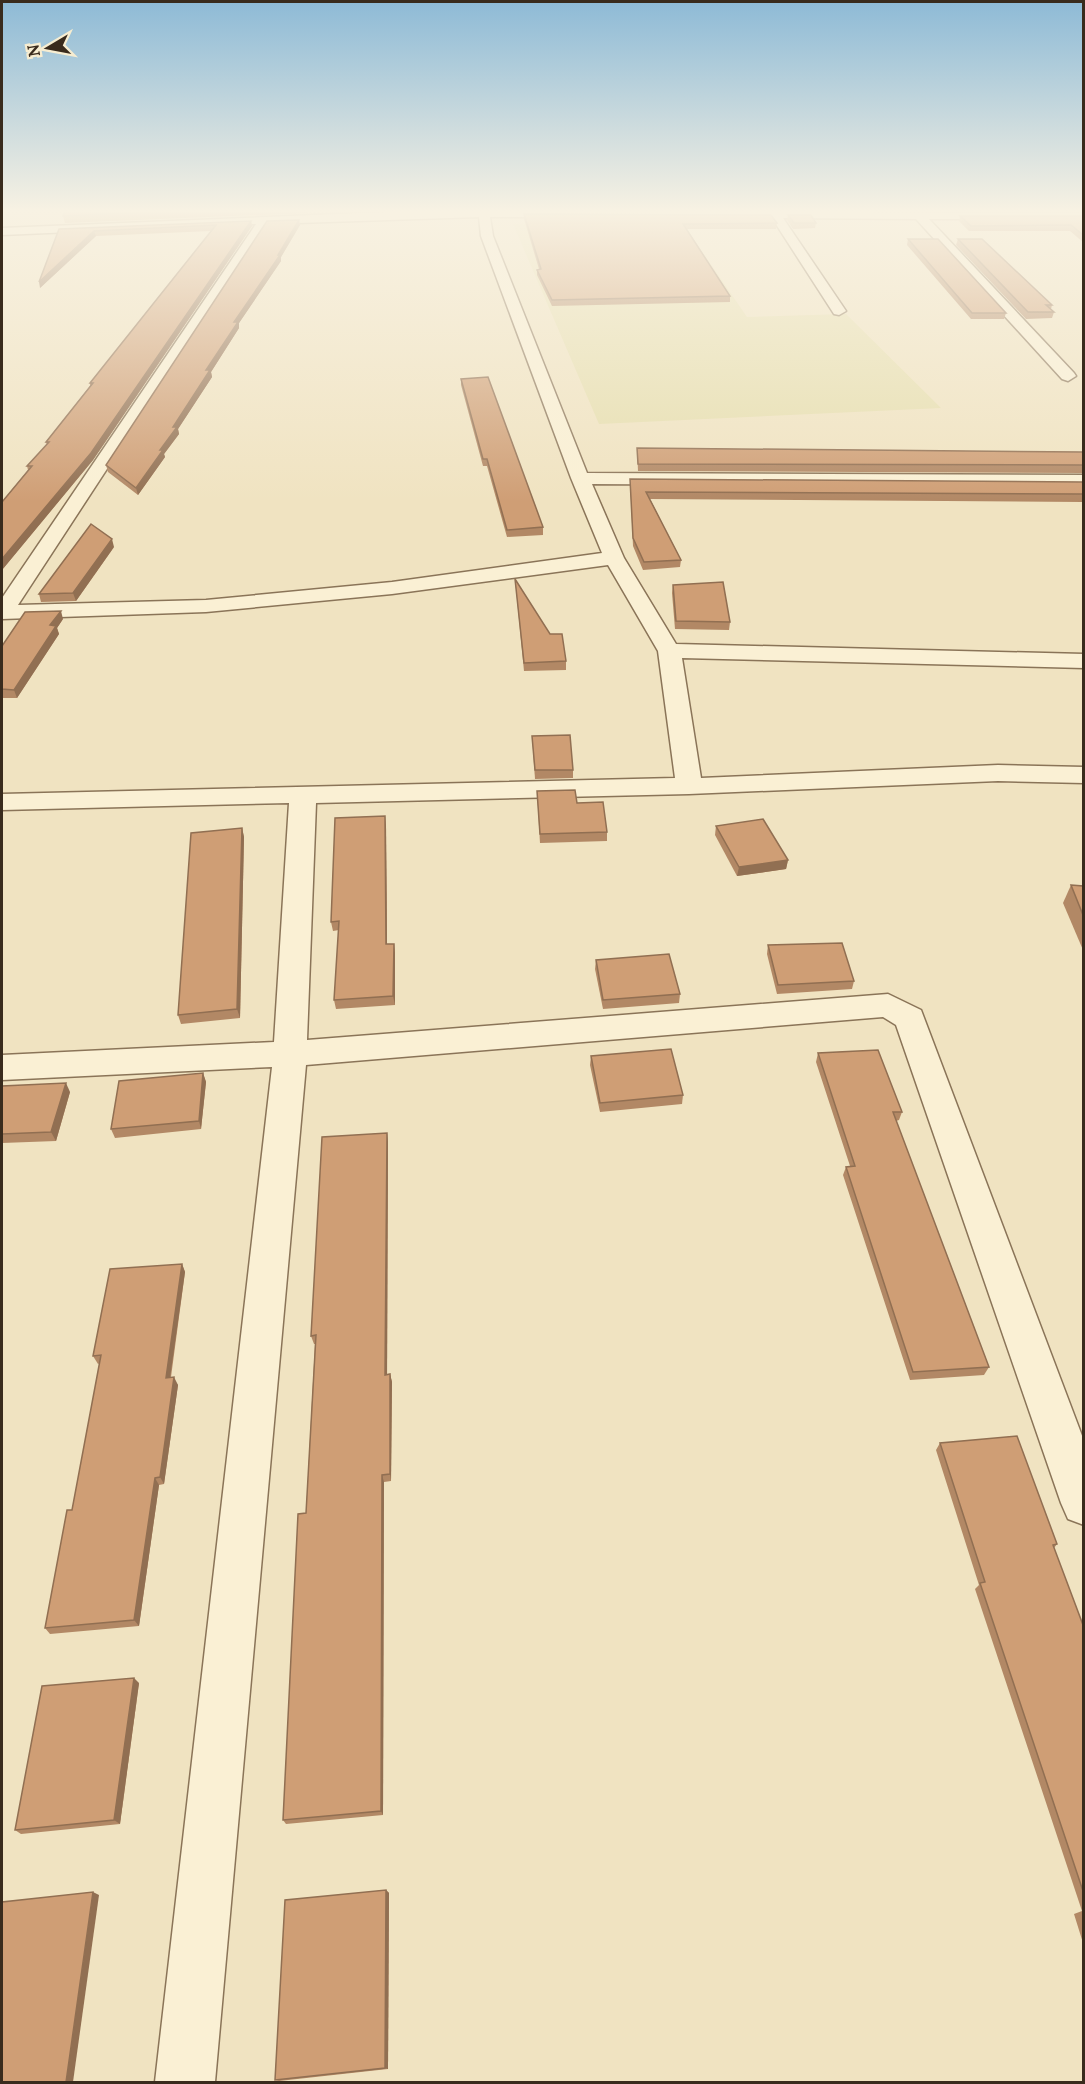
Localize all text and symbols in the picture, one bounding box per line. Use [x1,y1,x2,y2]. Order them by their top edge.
north arrow [18,18,78,78]
text: N [22,43,44,58]

